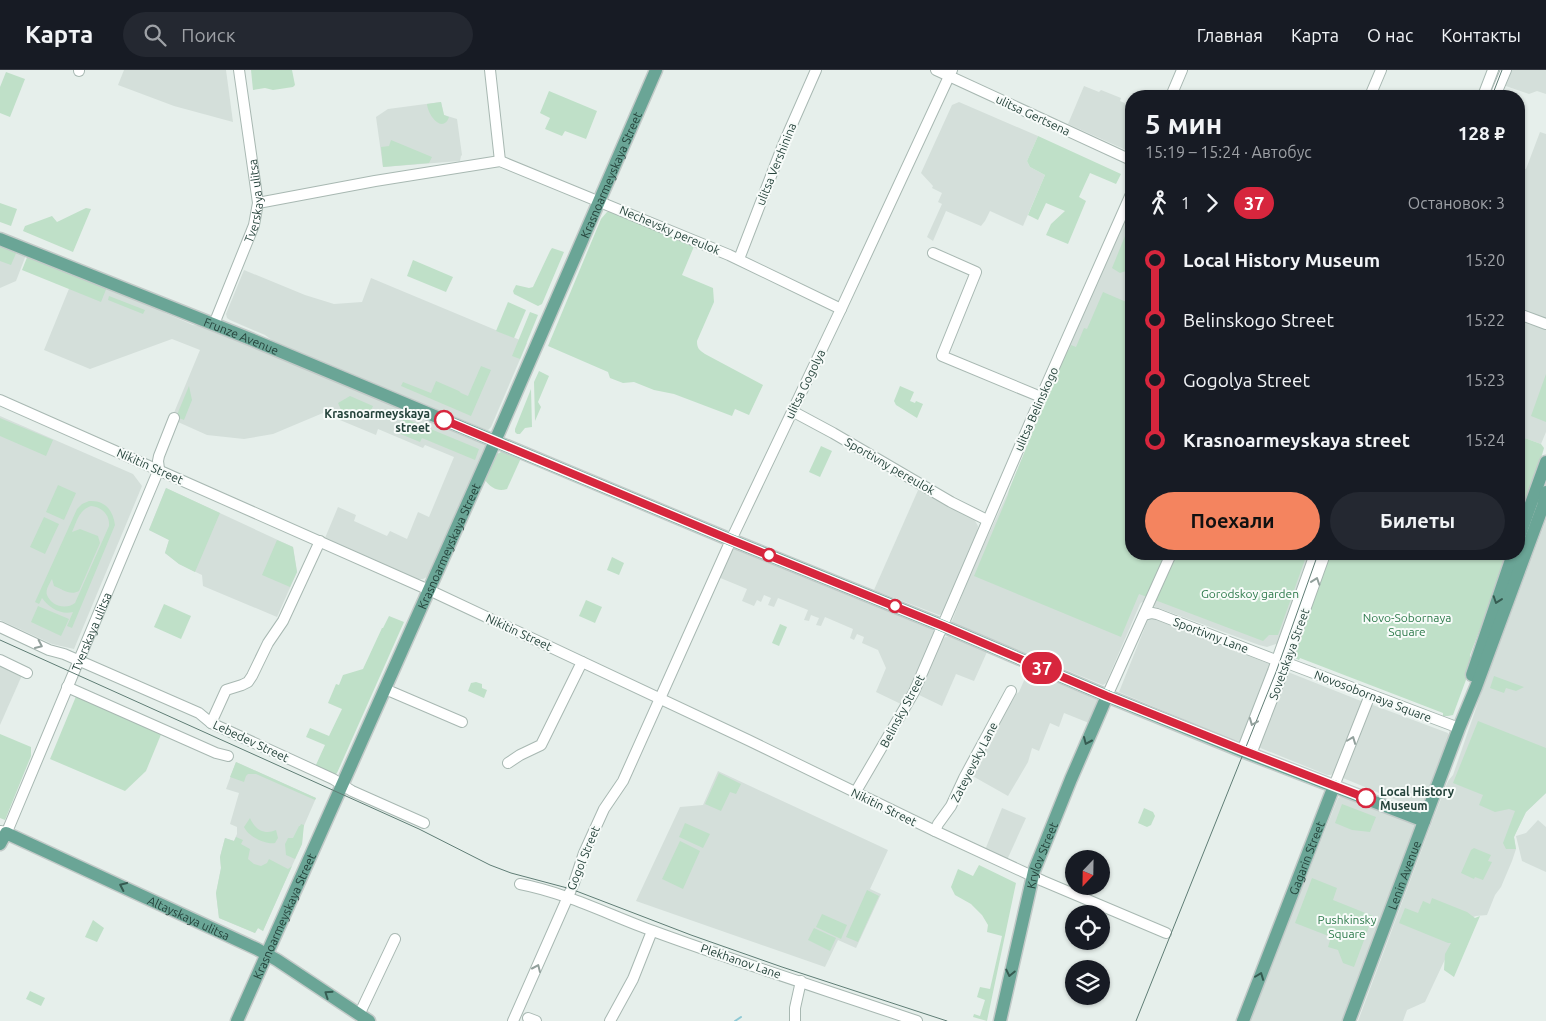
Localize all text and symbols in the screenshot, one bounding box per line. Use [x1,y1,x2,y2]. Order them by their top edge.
search box [123,12,473,57]
text: Карта [25,21,93,48]
icon: search [141,21,169,49]
text: Поиск [181,24,235,46]
text: Главная [1197,25,1263,45]
text: Карта [1291,25,1339,45]
text: О нас [1367,25,1413,45]
text: Контакты [1441,25,1521,45]
street label: ulitsa Gertsena [994,92,1072,138]
text: 5 мин [1145,108,1222,139]
street label: Krasnoarmeyskaya Street [577,109,644,240]
street label: ulitsa Vershinina [754,121,798,207]
text: 128 ₽ [1458,122,1505,144]
text: 15:19 – 15:24 · Автобус [1145,143,1312,161]
street label: Tverskaya ulitsa [241,158,264,244]
icon: walk [1145,189,1173,217]
icon: forward [1198,189,1226,217]
text: 37 [1244,193,1264,213]
text: 1 [1181,194,1190,212]
text: Остановок: 3 [1408,194,1505,212]
street label: Nechevsky pereulok [618,203,722,257]
text: Local History Museum [1183,249,1380,271]
text: 15:20 [1465,251,1505,269]
text: Belinskogo Street [1183,309,1334,331]
text: 15:22 [1465,311,1505,329]
street label: Frunze Avenue [202,315,281,357]
street label: ulitsa Gogolya [783,347,827,421]
street label: ulitsa Belinskogo [1012,365,1060,453]
text: Gogolya Street [1183,369,1310,391]
text: 15:23 [1465,371,1505,389]
place label: Krasnoarmeyskaya street [324,407,430,434]
marker: Krasnoarmeyskaya street [434,410,454,430]
text: Krasnoarmeyskaya street [1183,429,1410,451]
text: 15:24 [1465,431,1505,449]
street label: Sportivny pereulok [843,435,937,497]
street label: Nikitin Street [115,446,185,487]
street label: Krasnoarmeyskaya Street [415,481,482,611]
button: Поехали [1145,492,1320,550]
button: Билеты [1330,492,1505,550]
unlabelled marker [762,548,776,562]
one-way arrow [1310,578,1320,586]
park label: Gorodskoy garden [1201,587,1299,600]
street label: Tverskaya ulitsa [69,590,113,673]
one-way arrow [1493,595,1503,604]
unlabelled marker [888,599,902,613]
street label: Sovetskaya Street [1266,606,1312,701]
street label: Nikitin Street [484,611,554,653]
park label: Novo-Sobornaya Square [1363,611,1451,638]
street label: Sportivny Lane [1172,615,1250,655]
one-way arrow [33,639,42,649]
line badge: 37 [1020,652,1064,684]
text: 37 [1032,658,1052,678]
street label: Novosobornaya Square [1313,668,1433,724]
street label: Belinsky Street [877,672,927,750]
one-way arrow [1249,717,1259,726]
street label: Lebedev Street [211,718,291,764]
street label: Zateyevsky Lane [948,720,1000,804]
one-way arrow [1083,736,1094,745]
one-way arrow [1346,737,1356,745]
place label: Local History Museum [1380,785,1455,812]
street label: Nikitin Street [849,786,919,829]
marker: Local History Museum [1356,788,1376,808]
street label: Gagarin Street [1286,819,1326,896]
street label: Krylov Street [1024,820,1060,890]
street label: Gogol Street [564,824,602,892]
street label: Lenin Avenue [1385,839,1423,911]
north arrow [1065,850,1110,895]
map controls [1065,850,1110,1005]
street label: Krasnoarmeyskaya Street [250,851,318,981]
one-way arrow [119,882,128,893]
street label: Altayskaya ulitsa [146,893,232,942]
button: locate [1065,905,1110,950]
park label: Pushkinsky Square [1318,913,1377,940]
street label: Plekhanov Lane [699,941,783,981]
button: layers [1065,960,1110,1005]
one-way arrow [530,964,541,973]
one-way arrow [1005,969,1016,978]
one-way arrow [1255,972,1265,980]
one-way arrow [324,991,334,1000]

